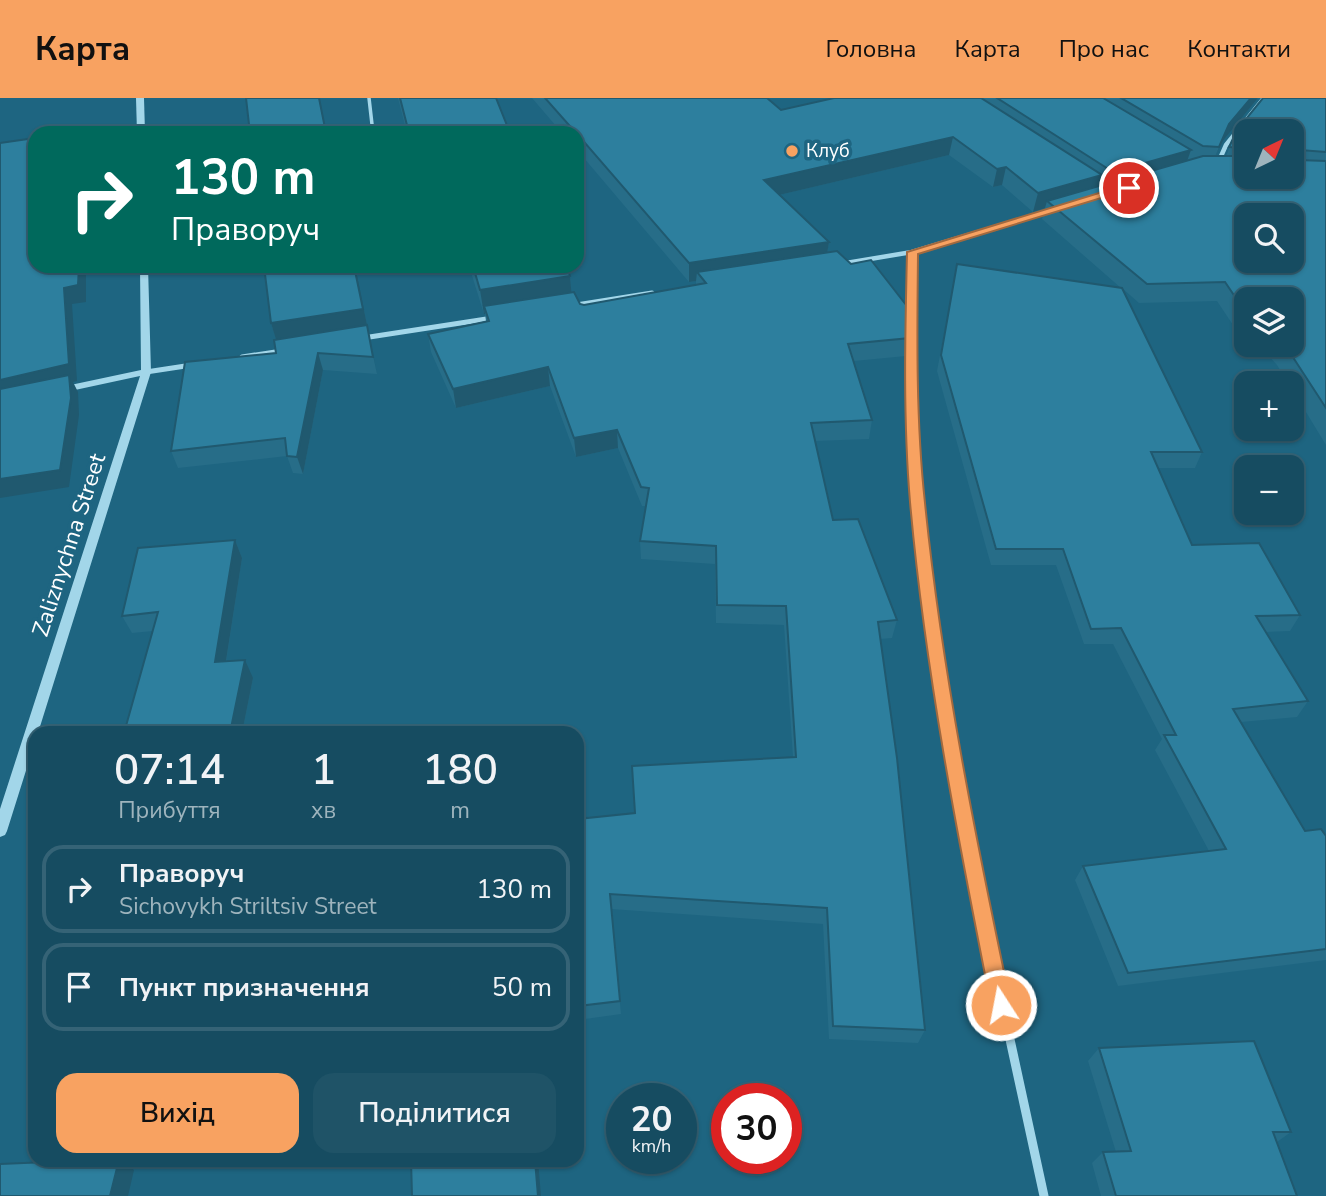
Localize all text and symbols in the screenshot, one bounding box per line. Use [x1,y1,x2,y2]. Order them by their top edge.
text: Карта [35,27,130,72]
text: Головна [826,33,917,65]
text: Карта [955,33,1021,65]
text: Про нас [1059,33,1149,65]
text: Контакти [1187,33,1291,65]
north arrow [1234,119,1304,189]
map controls [1234,119,1304,525]
place label: Клуб [806,138,850,164]
marker: Клуб [784,143,800,159]
text: 130 m [171,144,315,211]
icon: right [56,154,147,245]
pin [1099,158,1159,218]
icon: arrive [1110,169,1148,207]
button: search [1234,203,1304,273]
text: Праворуч [171,208,320,251]
button: layers [1234,287,1304,357]
button: + [1234,371,1304,441]
street label: Zaliznychna Street [25,449,113,640]
button: − [1234,455,1304,525]
text: 07:14 [114,742,225,799]
text: 1 [311,742,336,799]
text: 180 [422,742,498,799]
text: Прибуття [118,795,221,826]
text: хв [311,795,336,826]
text: m [450,795,470,826]
text: Праворуч [119,856,244,891]
icon: right [60,870,98,908]
text: 130 m [476,872,552,907]
text: Sichovykh Striltsiv Street [119,891,377,922]
icon: arrive [60,968,98,1006]
position arrow [964,968,1038,1042]
text: Пункт призначення [119,970,370,1005]
text: 50 m [492,970,552,1005]
button: Вихід [56,1073,299,1153]
button: Поділитися [313,1073,556,1153]
speed limit sign: 30 [711,1083,802,1174]
text: 20 [630,1096,673,1143]
text: km/h [632,1134,671,1158]

